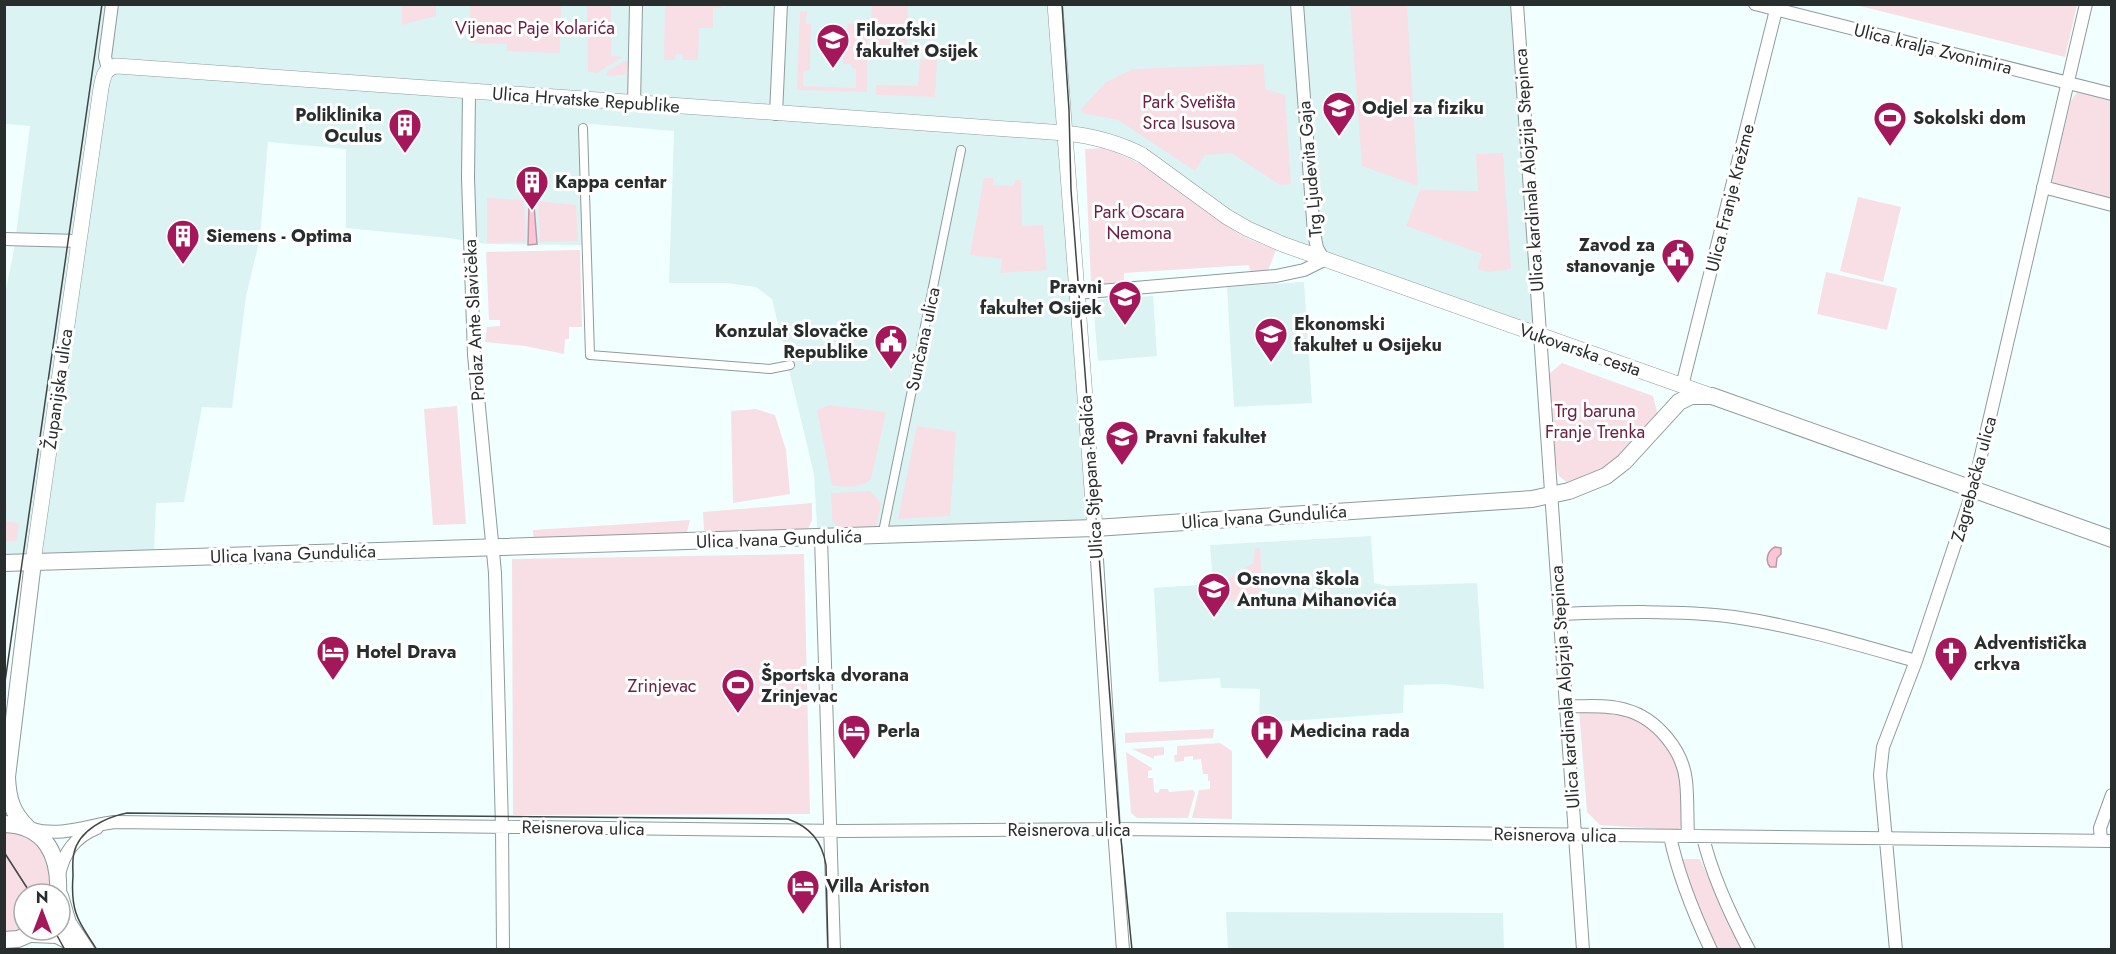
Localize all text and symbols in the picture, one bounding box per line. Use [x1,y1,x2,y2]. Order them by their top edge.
park label: Vijenac Paje Kolarića [455,15,615,41]
place label: Filozofski fakultet Osijek [856,17,979,64]
street label: Ulica kralja Zvonimira [1851,17,2015,81]
school or university icon: Filozofski fakultet Osijek [815,22,851,69]
street label: Ulica kardinala Alojzija Stepinca [1508,48,1550,292]
street label: Ulica Hrvatske Republike [491,80,681,120]
park label: Park Svetišta Srca Isusova [1142,89,1236,136]
school or university icon: Odjel za fiziku [1321,90,1357,137]
place label: Odjel za fiziku [1362,95,1484,121]
street label: Trg Ljudevita Gaja [1291,100,1329,238]
sports icon: Sokolski dom [1872,100,1908,147]
place label: Poliklinika Oculus [295,102,382,149]
place label: Sokolski dom [1913,105,2026,131]
building icon: Poliklinika Oculus [387,107,423,154]
street label: Ulica Franje Krežme [1699,121,1761,275]
building icon: Kappa centar [514,164,550,211]
place label: Kappa centar [555,169,668,195]
park label: Park Oscara Nemona [1093,199,1185,246]
building icon: Siemens - Optima [165,218,201,265]
place label: Siemens - Optima [206,223,352,249]
place label: Zavod za stanovanje [1566,232,1655,279]
public building icon: Zavod za stanovanje [1660,237,1696,284]
street label: Prolaz Ante Slavičeka [457,239,491,401]
place label: Pravni fakultet Osijek [980,274,1103,321]
school or university icon: Pravni fakultet Osijek [1107,279,1143,326]
street label: Sunčana ulica [899,285,947,393]
place label: Ekonomski fakultet u Osijeku [1294,311,1442,358]
school or university icon: Ekonomski fakultet u Osijeku [1253,316,1289,363]
street label: Vukovarska cesta [1516,317,1644,383]
place label: Konzulat Slovačke Republike [715,318,868,365]
public building icon: Konzulat Slovačke Republike [873,323,909,370]
street label: Županijska ulica [37,327,79,451]
street label: Ulica Stjepana Radića [1072,394,1110,560]
park label: Trg baruna Franje Trenka [1545,398,1645,445]
street label: Zagrebačka ulica [1945,413,2003,545]
school or university icon: Pravni fakultet [1104,419,1140,466]
place label: Pravni fakultet [1145,424,1266,450]
street label: Ulica Ivana Gundulića [1180,498,1348,536]
street label: Ulica Ivana Gundulića [696,523,862,555]
street label: Ulica Ivana Gundulića [210,538,376,570]
street label: Ulica kardinala Alojzija Stepinca [1544,565,1586,809]
place label: Osnovna škola Antuna Mihanovića [1236,566,1397,613]
school or university icon: Osnovna škola Antuna Mihanovića [1196,571,1232,618]
place label: Adventistička crkva [1973,630,2087,677]
hotel icon: Hotel Drava [315,634,351,681]
church icon: Adventistička crkva [1933,635,1969,682]
place label: Hotel Drava [356,639,456,665]
place label: Športska dvorana Zrinjevac [761,662,909,709]
sports icon: Športska dvorana Zrinjevac [720,667,756,714]
park label: Zrinjevac [628,673,696,699]
hotel icon: Perla [836,713,872,760]
hospital icon: Medicina rada [1249,713,1285,760]
place label: Perla [877,718,920,744]
place label: Medicina rada [1290,718,1410,744]
street label: Reisnerova ulica [521,814,645,842]
street label: Reisnerova ulica [1008,817,1130,843]
street label: Reisnerova ulica [1493,821,1617,849]
hotel icon: Villa Ariston [785,868,821,915]
place label: Villa Ariston [825,873,930,899]
north arrow [12,882,72,942]
text: N [36,886,48,909]

